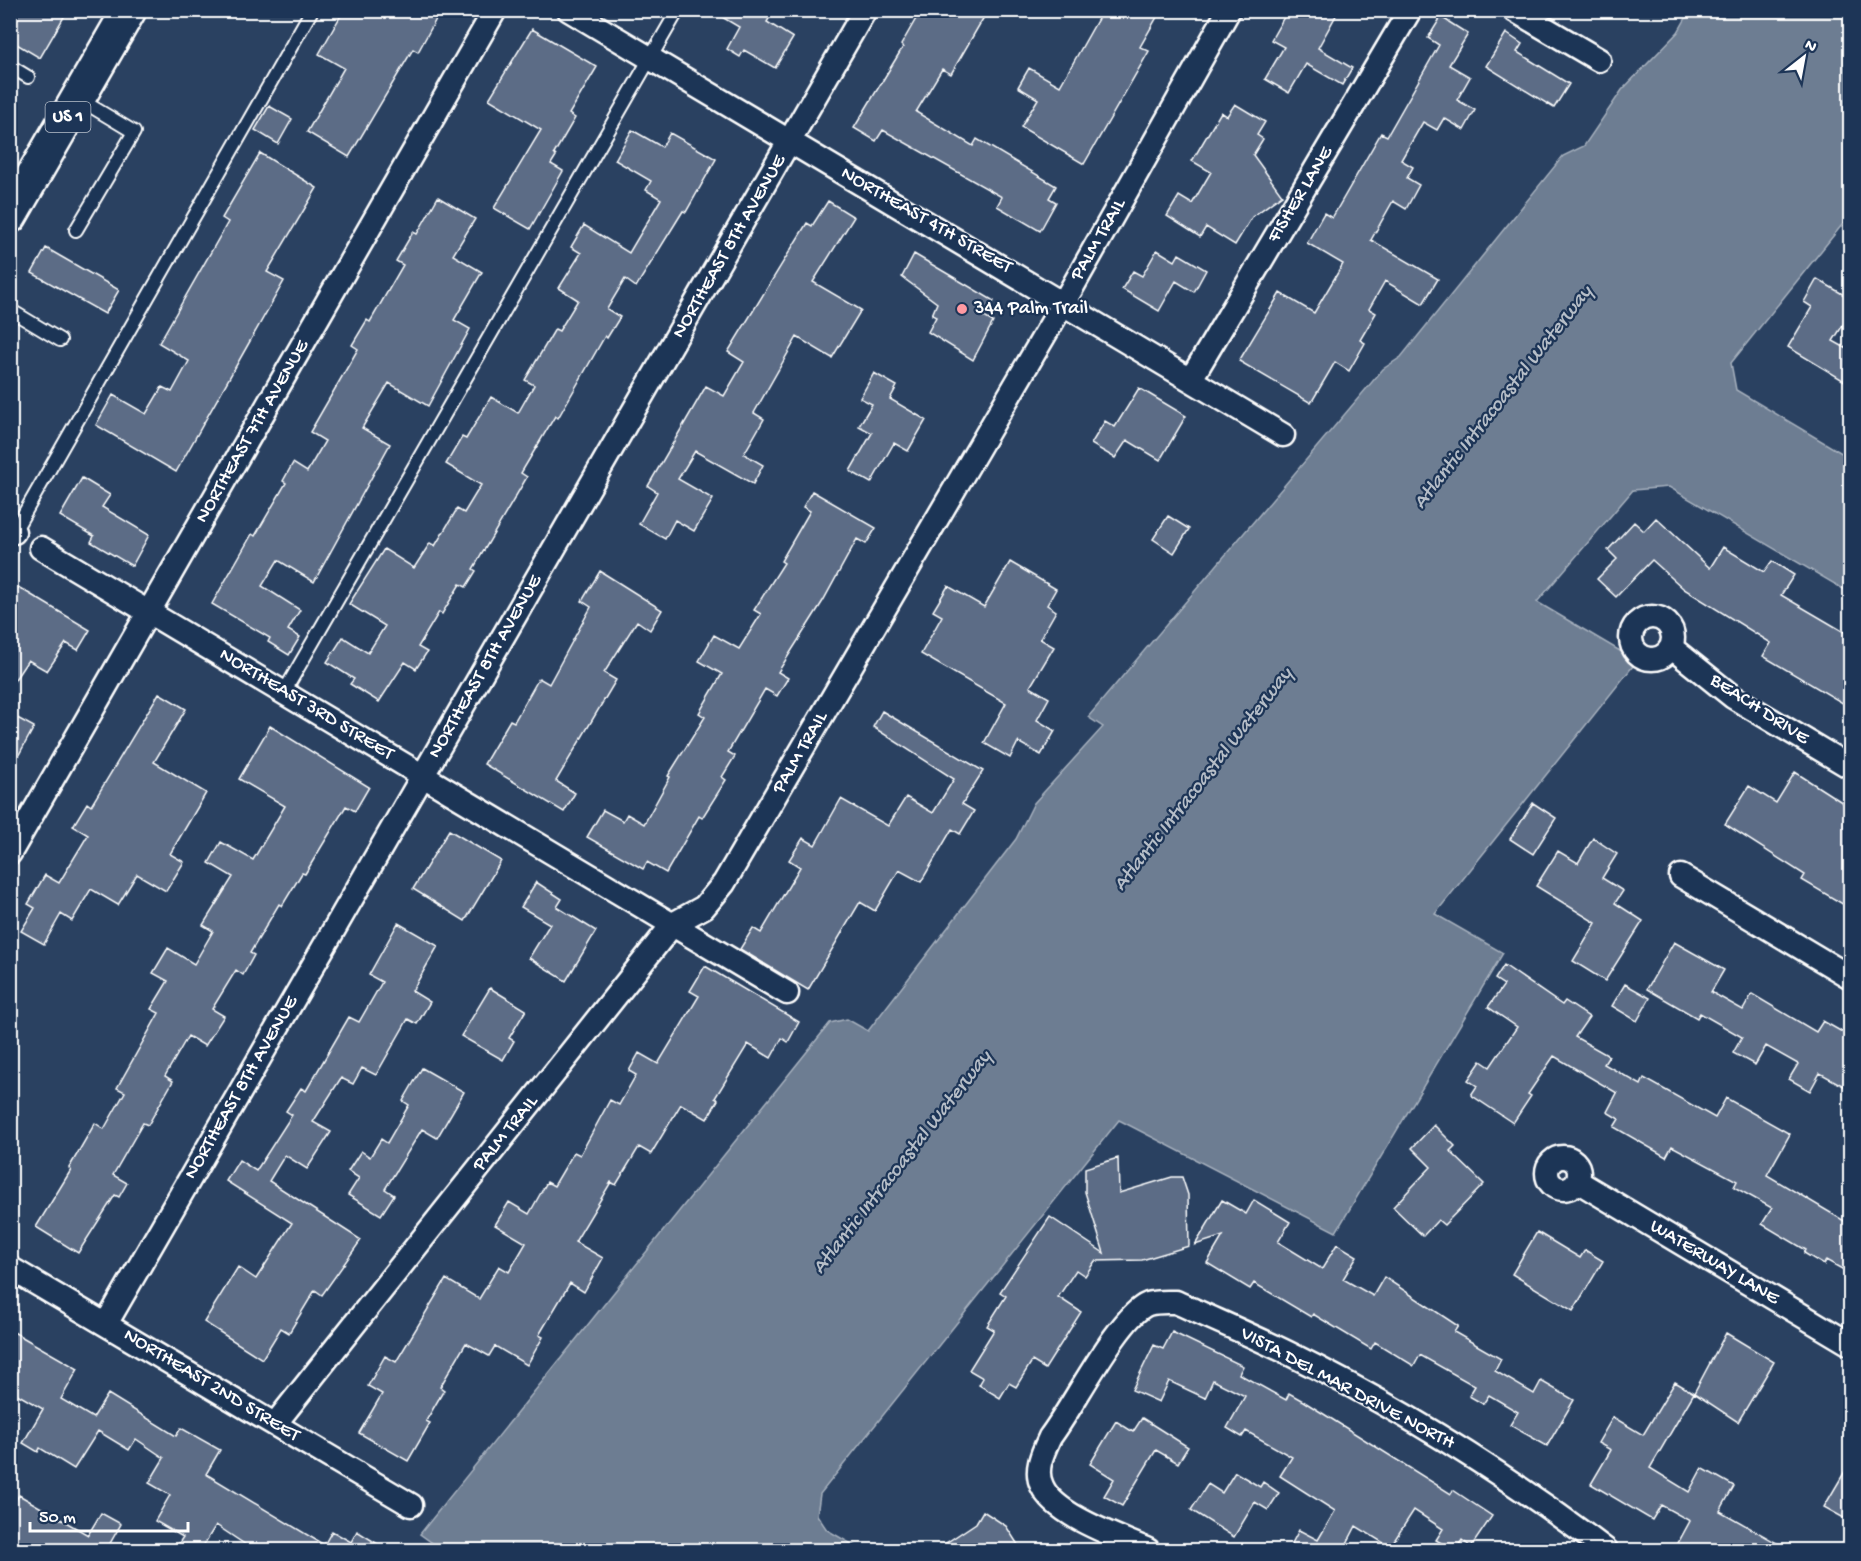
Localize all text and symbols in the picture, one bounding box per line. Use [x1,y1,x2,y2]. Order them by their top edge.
north arrow [1774,27,1834,87]
text: N [1801,36,1820,58]
road number: US 1 [46,102,90,132]
street label: FISHER LANE [1263,141,1339,248]
street label: NORTHEAST 8TH AVENUE [668,150,793,343]
street label: NORTHEAST 4TH STREET [836,163,1017,280]
street label: PALM TRAIL [1066,194,1132,286]
water label: Atlantic Intracoastal Waterway [1409,280,1600,515]
place label: 344 Palm Trail [973,298,1088,321]
marker: 344 Palm Trail [955,302,969,316]
street label: NORTHEAST 7TH AVENUE [191,335,316,528]
street label: NORTHEAST 8TH AVENUE [424,570,549,763]
street label: NORTHEAST 3RD STREET [215,644,398,767]
water label: Atlantic Intracoastal Waterway [1109,662,1300,897]
street label: BEACH DRIVE [1704,669,1814,751]
street label: PALM TRAIL [768,707,834,799]
street label: NORTHEAST 8TH AVENUE [180,991,305,1184]
water label: Atlantic Intracoastal Waterway [808,1045,999,1280]
street label: PALM TRAIL [468,1091,544,1177]
street label: WATERWAY LANE [1645,1215,1784,1311]
street label: VISTA DEL MAR DRIVE NORTH [1235,1322,1459,1456]
street label: NORTHEAST 2ND STREET [119,1324,304,1448]
scale bar [30,1495,188,1533]
text: 50 m [39,1508,76,1529]

